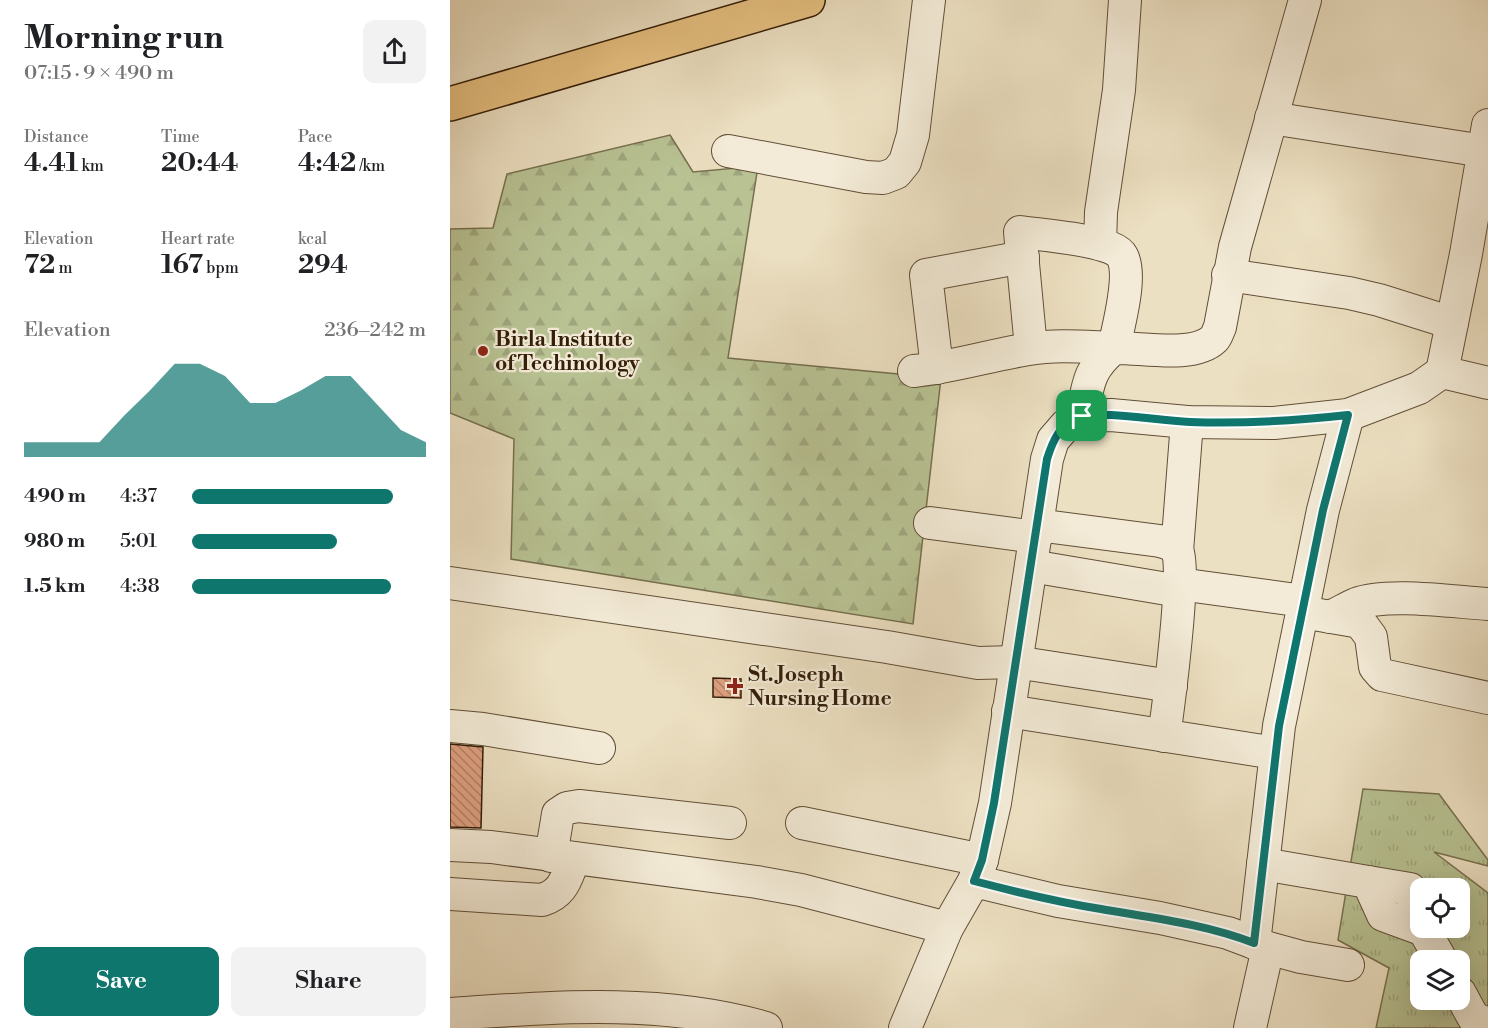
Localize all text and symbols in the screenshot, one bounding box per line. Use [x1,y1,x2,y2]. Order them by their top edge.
text: Morning run [24,18,224,59]
button: share [363,20,426,83]
text: 07:15 · 9 × 490 m [24,61,174,86]
text: Distance [24,127,89,147]
text: Time [161,127,200,147]
text: Pace [298,127,332,147]
text: 4.41 [24,147,78,179]
text: 20:44 [161,147,239,179]
text: 4:42 [298,147,356,179]
text: km [78,156,104,176]
text: /km [356,156,385,176]
text: Elevation [24,229,93,249]
text: Heart rate [161,229,235,249]
text: kcal [298,229,327,249]
text: 72 [24,249,55,281]
text: 167 [161,249,203,281]
text: 294 [298,249,348,281]
text: m [55,258,73,278]
text: bpm [203,258,239,278]
text: Elevation [24,318,111,343]
text: 236–242 m [324,318,426,343]
place label: Birla Institute of Techinology [495,327,640,377]
marker: Birla Institute of Techinology [476,344,490,358]
pin [1056,390,1107,441]
icon: arrive [1065,399,1098,432]
text: 490 m [24,484,86,509]
text: 4:37 [120,484,157,509]
text: 980 m [24,529,85,554]
text: 5:01 [120,529,157,554]
text: 1.5 km [24,574,85,599]
text: 4:38 [120,574,160,599]
place label: St. Joseph Nursing Home [748,662,892,712]
marker: St. Joseph Nursing Home [726,677,744,695]
map controls [1410,878,1470,1010]
button: locate [1410,878,1470,938]
button: Save [24,947,219,1016]
button: Share [231,947,426,1016]
button: layers [1410,950,1470,1010]

